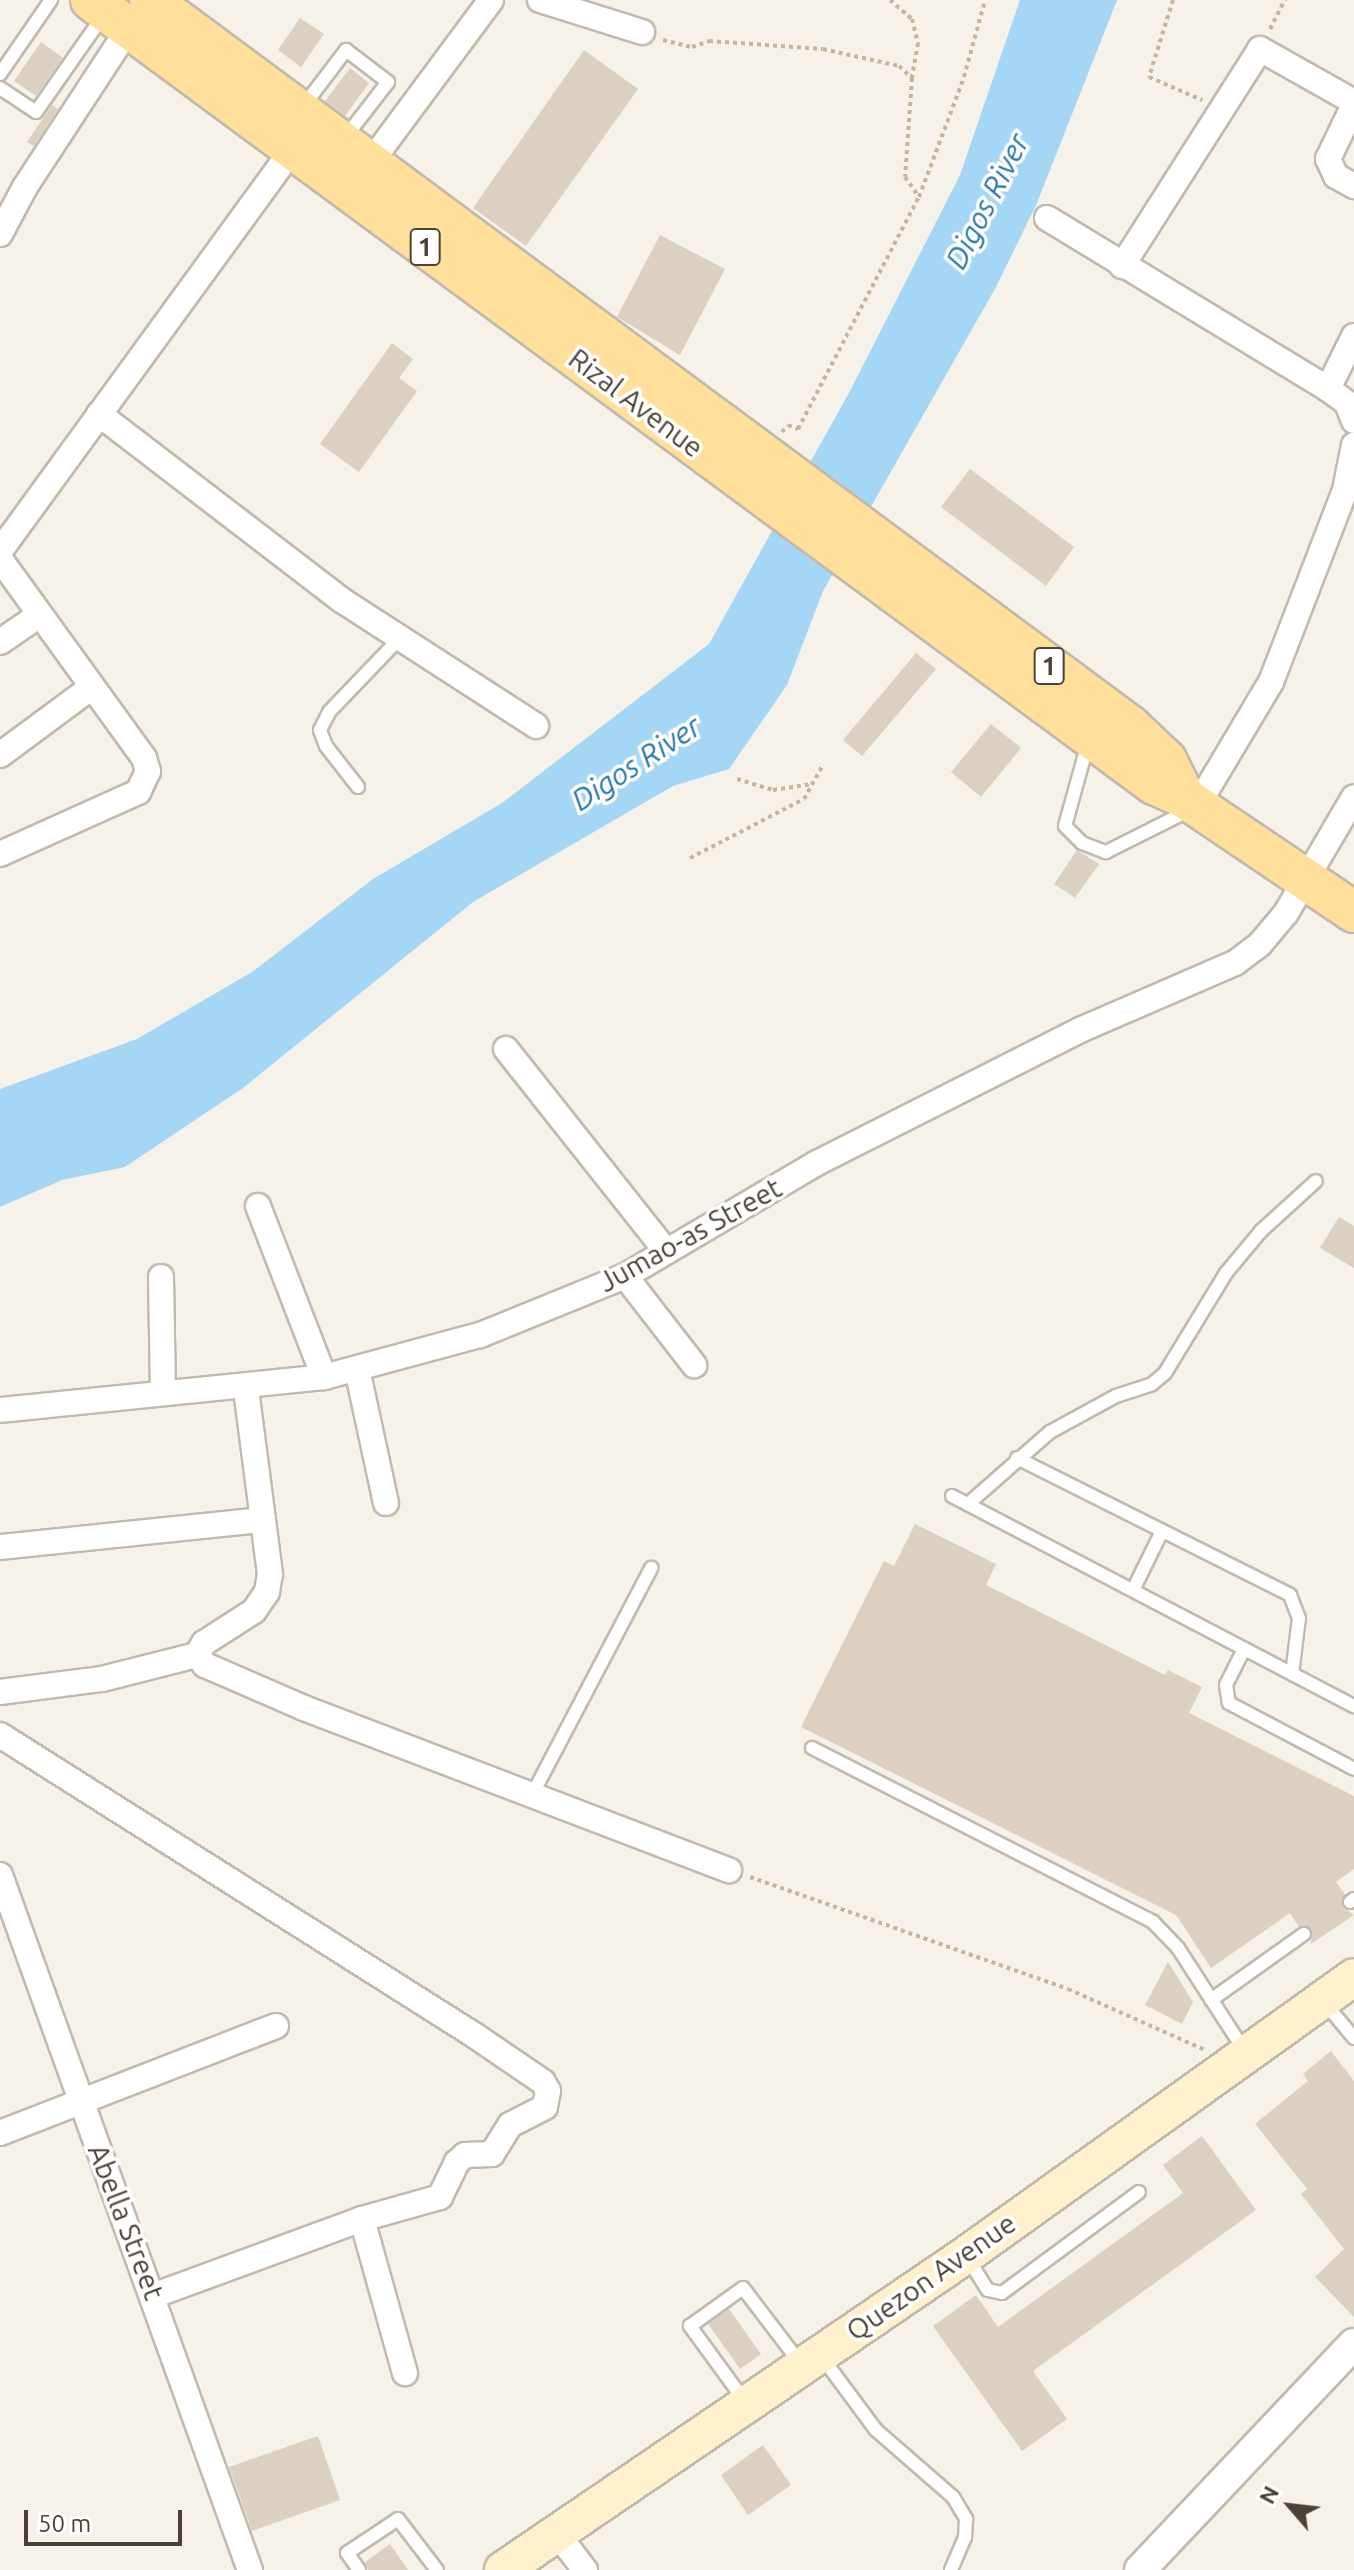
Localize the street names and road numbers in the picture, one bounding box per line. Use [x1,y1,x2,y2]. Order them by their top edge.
road number: 1 [409,225,441,269]
street label: Rizal Avenue [562,342,710,464]
road number: 1 [1033,644,1065,688]
street label: Jumao-as Street [593,1171,787,1299]
street label: Abella Street [81,2140,171,2304]
street label: Quezon Avenue [840,2206,1022,2348]

